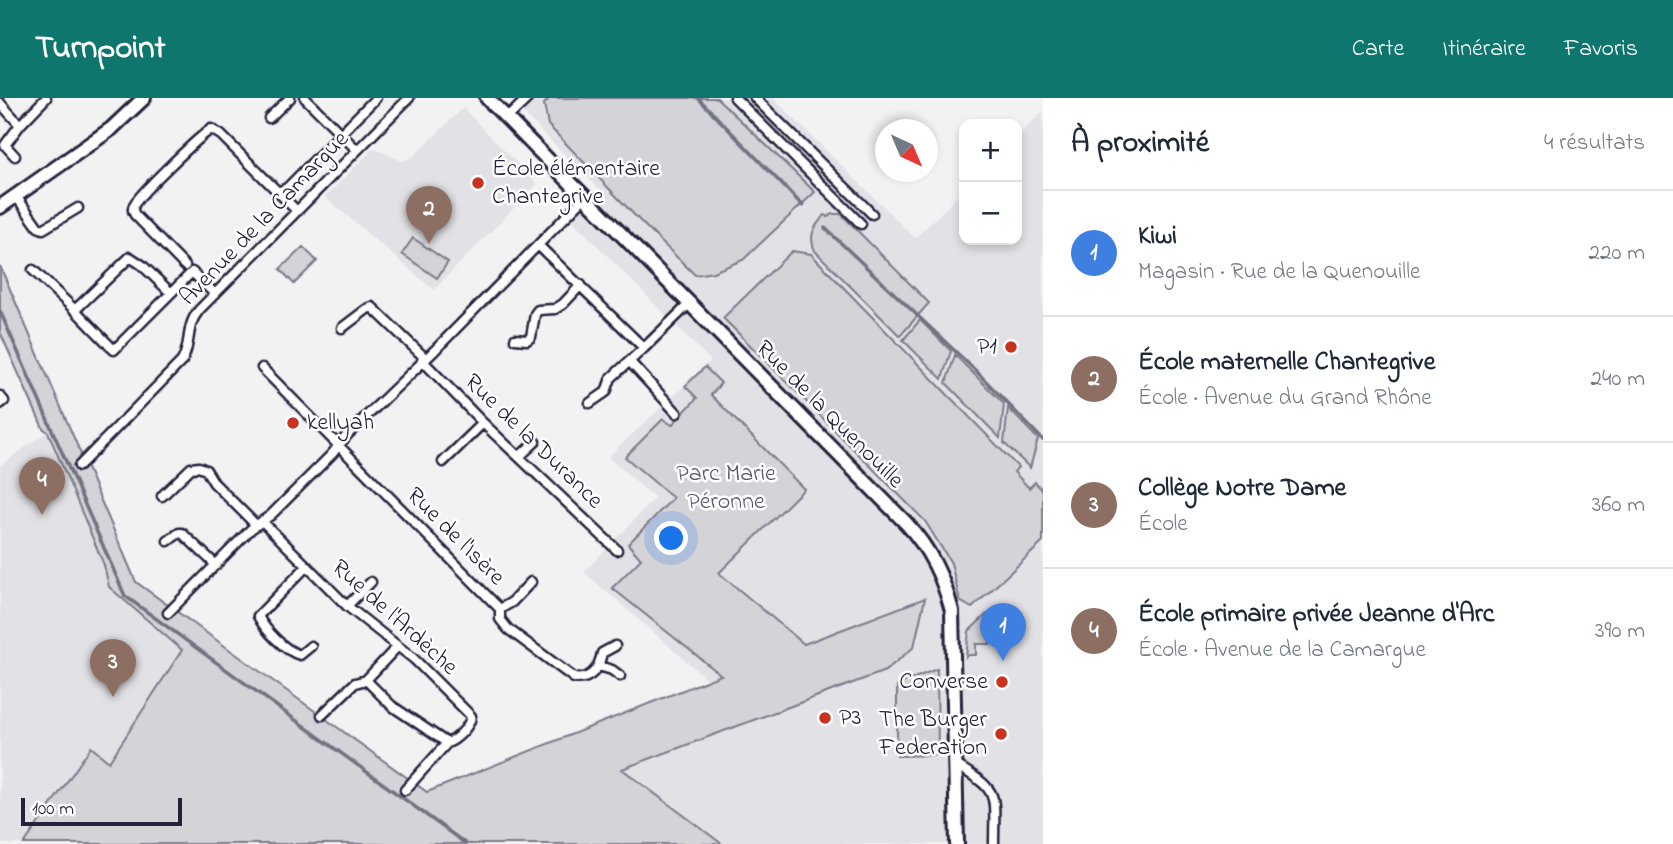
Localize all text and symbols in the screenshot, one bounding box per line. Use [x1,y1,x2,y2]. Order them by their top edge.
text: Turnpoint [35,25,166,73]
text: Carte [1352,32,1404,67]
text: Itinéraire [1442,32,1526,67]
text: Favoris [1564,32,1638,67]
north arrow [875,119,938,182]
map controls [959,119,1022,245]
button: + [959,119,1022,182]
text: À proximité [1071,122,1209,166]
street label: Avenue de la Camargue [172,123,358,314]
text: 4 résultats [1544,127,1645,160]
place label: École élémentaire Chantegrive [492,152,660,215]
marker: École élémentaire Chantegrive [470,175,486,191]
button: − [959,182,1022,245]
pin: 2 [406,186,452,244]
text: Kiwi [1138,218,1177,256]
text: 1 [1090,237,1098,270]
text: 220 m [1589,237,1645,270]
text: Magasin · Rue de la Quenouille [1138,256,1420,289]
place label: P1 [977,330,997,365]
street label: Rue de la Quenouille [747,333,912,498]
marker: P1 [1003,339,1019,355]
text: École maternelle Chantegrive [1138,344,1435,382]
text: 2 [1088,363,1100,396]
text: 240 m [1591,363,1645,396]
street label: Rue de la Durance [455,366,611,518]
text: École · Avenue du Grand Rhône [1138,382,1432,415]
place label: kellyah [307,406,374,442]
marker: kellyah [285,415,301,431]
pin: 4 [19,457,65,515]
park label: Parc Marie Péronne [676,457,776,520]
text: Collège Notre Dame [1138,470,1346,508]
street label: Rue de l'Isère [398,480,513,595]
text: 3 [1089,489,1099,522]
text: 360 m [1592,489,1645,522]
text: École [1138,508,1188,541]
your location [654,521,688,555]
street label: Rue de l'Ardèche [323,552,465,685]
text: École primaire privée Jeanne d'Arc [1138,596,1494,634]
pin: 1 [980,603,1026,661]
text: 4 [1089,615,1099,648]
text: 390 m [1595,615,1645,648]
text: École · Avenue de la Camargue [1138,634,1426,667]
pin: 3 [90,639,136,697]
place label: Converse [899,665,988,700]
marker: Converse [994,674,1010,690]
place label: P3 [839,701,861,736]
place label: The Burger Federation [878,703,988,766]
marker: P3 [817,710,833,726]
marker: The Burger Federation [993,726,1009,742]
scale bar [21,795,182,827]
text: 100 m [32,796,74,823]

